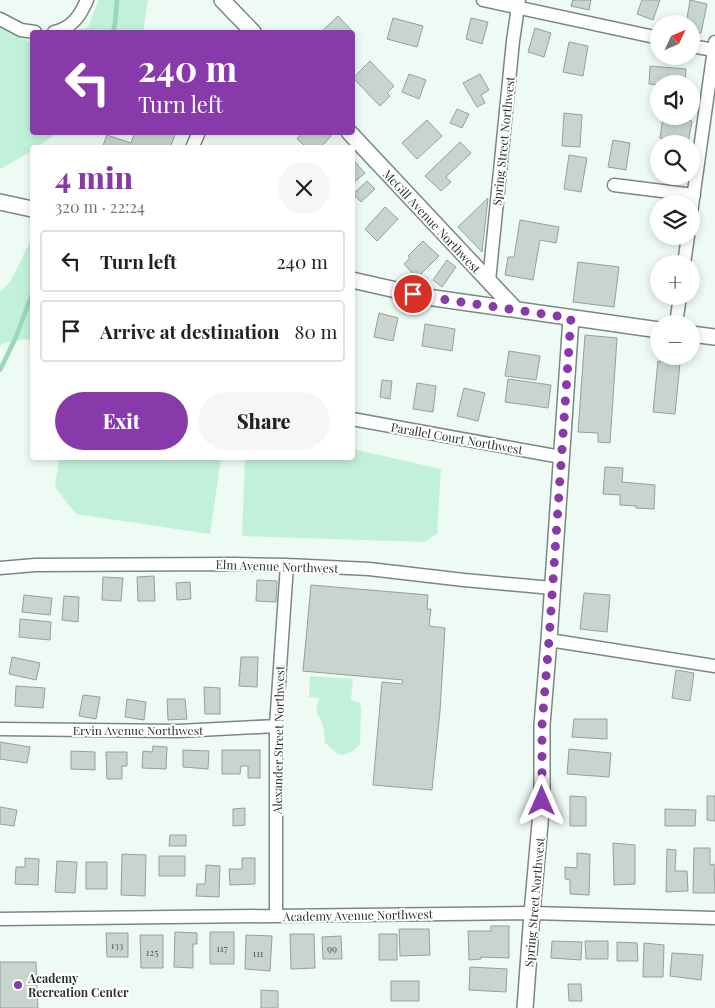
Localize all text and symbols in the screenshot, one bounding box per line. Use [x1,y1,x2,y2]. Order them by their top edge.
north arrow [650,15,700,65]
map controls [650,15,700,365]
text: 240 m [138,44,237,91]
icon: left [55,50,120,115]
street label: Spring Street Northwest [488,75,518,206]
button: sound [650,75,700,125]
text: Turn left [138,89,223,119]
button: search [650,135,700,185]
text: 4 min [55,157,133,197]
button: close [278,162,330,214]
street label: McGill Avenue Northwest [380,166,485,277]
button: layers [650,195,700,245]
text: 320 m · 22:24 [55,196,145,217]
icon: left [57,247,85,275]
text: Turn left [100,248,177,274]
text: 240 m [277,248,328,274]
button: + [650,255,700,305]
pin [392,273,434,315]
icon: arrive [399,280,427,308]
button: − [650,315,700,365]
icon: arrive [57,317,85,345]
text: Arrive at destination [100,318,280,344]
text: 80 m [295,318,337,344]
button: Exit [55,392,188,450]
button: Share [198,392,330,450]
street label: Parallel Court Northwest [390,419,525,458]
street label: Elm Avenue Northwest [215,556,339,576]
street label: Alexander Street Northwest [269,665,287,815]
street label: Ervin Avenue Northwest [73,722,204,738]
position arrow [515,774,567,826]
street label: Spring Street Northwest [520,836,548,967]
street label: Academy Avenue Northwest [282,906,434,924]
house number: 133 [111,938,124,952]
house number: 117 [216,941,228,955]
house number: 99 [327,941,337,955]
house number: 125 [146,945,158,959]
house number: 111 [252,946,264,960]
place label: Academy Recreation Center [27,970,129,1000]
marker: Academy Recreation Center [12,979,24,991]

